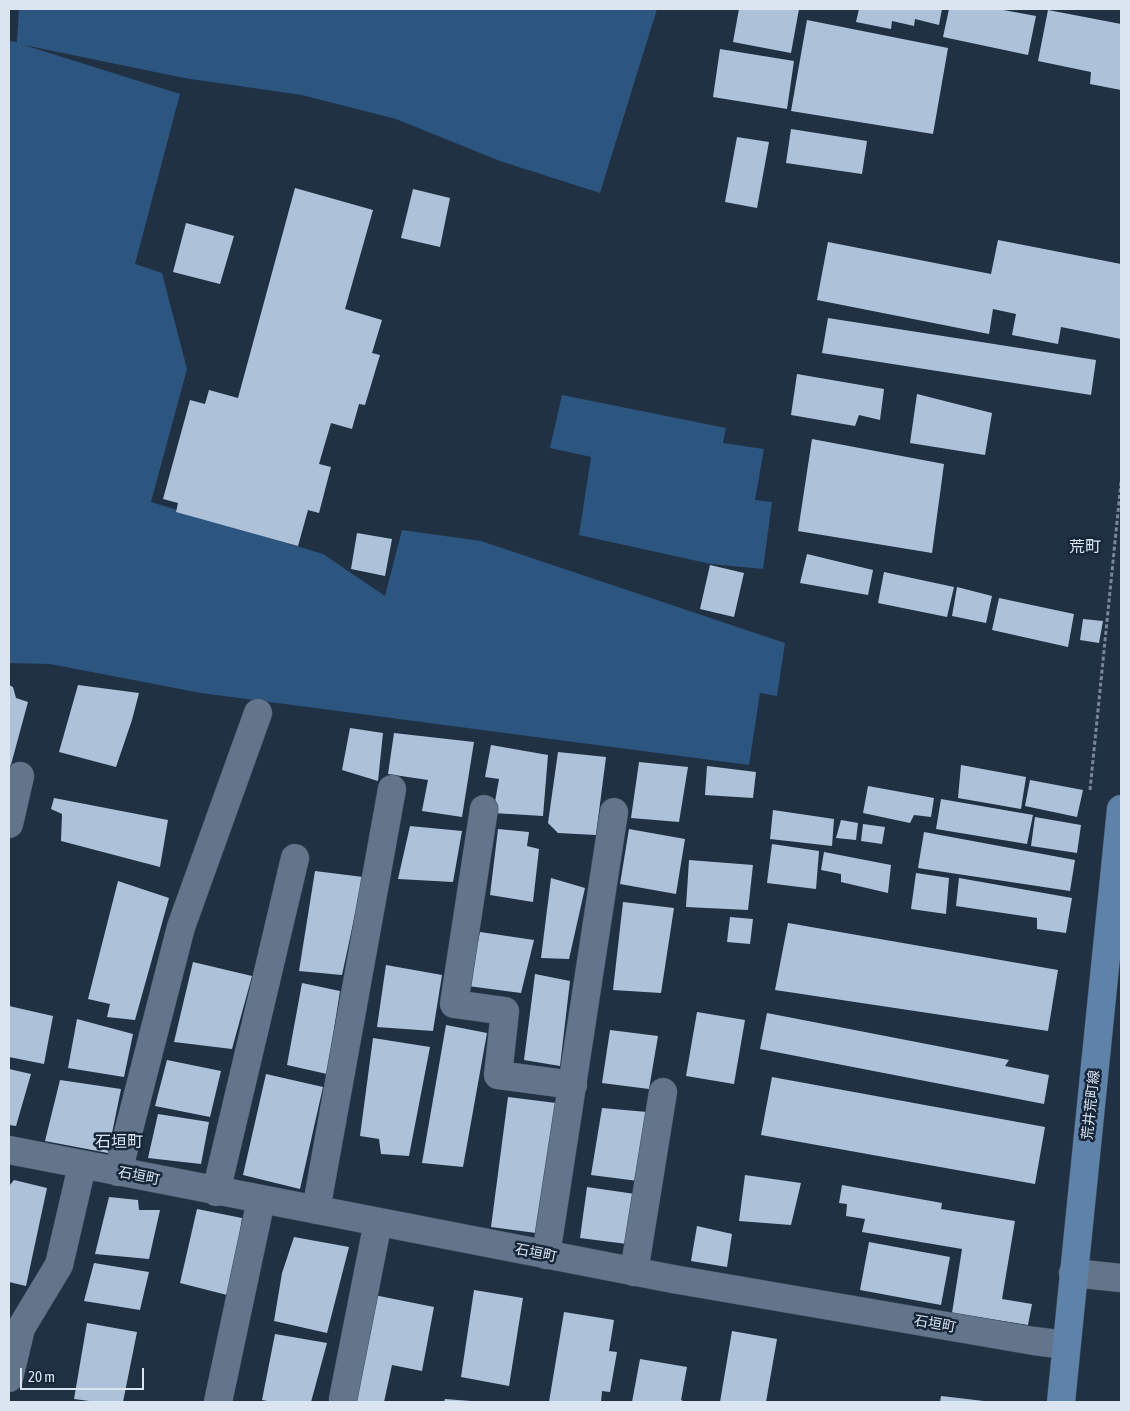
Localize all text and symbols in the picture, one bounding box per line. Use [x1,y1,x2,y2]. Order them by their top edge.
district label: 荒町 [1069,537,1101,557]
street label: 荒井荒町線 [1079,1069,1103,1141]
district label: 石垣町 [95,1132,143,1152]
street label: 石垣町 [117,1164,161,1188]
street label: 石垣町 [514,1241,558,1265]
street label: 石垣町 [913,1312,957,1336]
scale bar [22,1358,146,1390]
text: 20 m [28,1368,55,1385]

